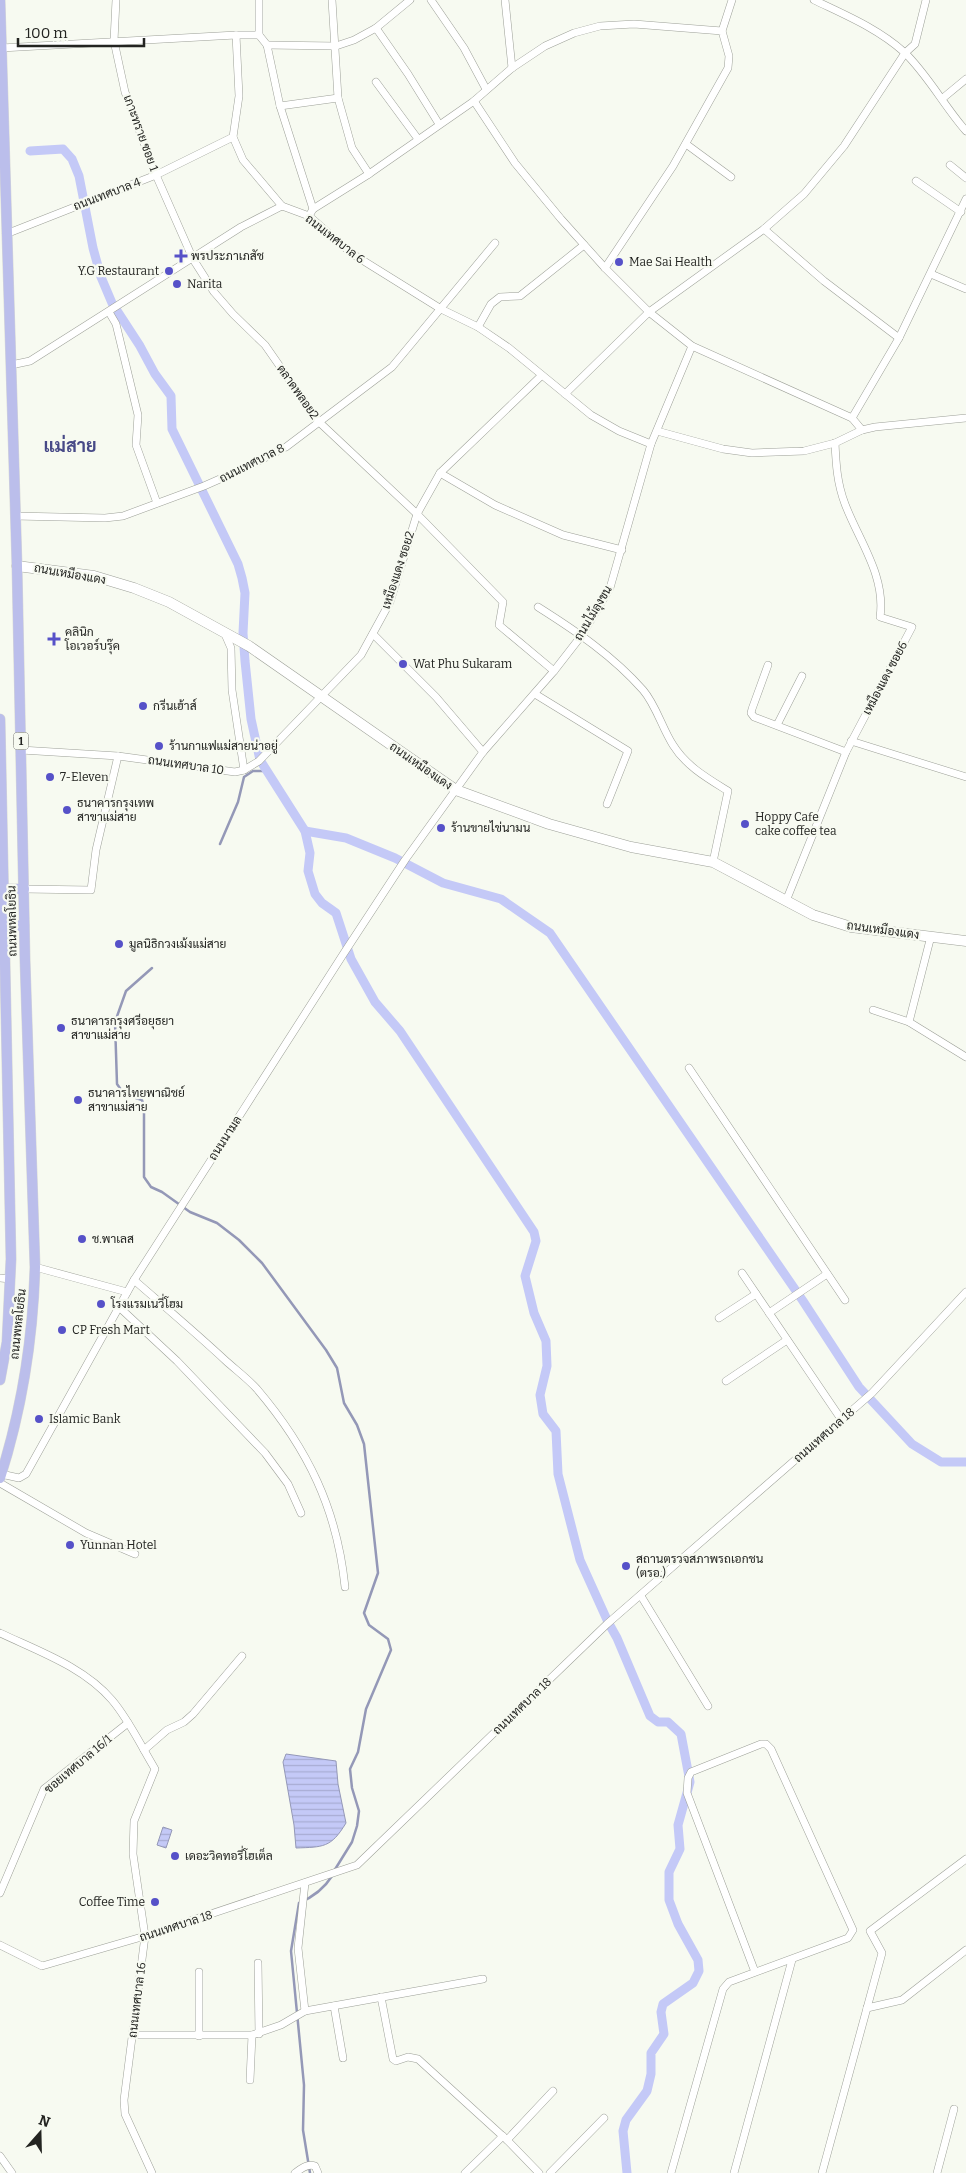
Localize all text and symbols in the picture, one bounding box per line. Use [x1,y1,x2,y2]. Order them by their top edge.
scale bar [18,15,144,47]
text: 100 m [25,24,68,42]
street label: เกาะทราย ซอย 1 [121,93,161,173]
street label: ถนนเทศบาล 4 [71,175,143,213]
street label: ถนนเทศบาล 6 [303,212,367,266]
place label: พรประภาเภสัช [191,249,264,263]
marker: พรประภาเภสัช [175,250,187,262]
place label: Mae Sai Health [629,255,713,269]
marker: Mae Sai Health [613,256,625,268]
place label: Y.G Restaurant [78,264,160,278]
marker: Y.G Restaurant [163,265,175,277]
place label: Narita [187,277,223,291]
marker: Narita [171,278,183,290]
street label: ตลาดพลอย2 [274,362,322,422]
district label: แม่สาย [44,434,96,457]
street label: ถนนเทศบาล 8 [217,441,287,485]
street label: เหมืองแดง ซอย2 [379,529,417,611]
street label: ถนนเหมืองแดง [33,561,107,587]
street label: ถนนไม้ลุงขน [570,582,617,644]
place label: คลินิก โอเวอร์บรุ๊ค [64,625,120,655]
marker: คลินิก โอเวอร์บรุ๊ค [47,632,61,646]
street label: เหมืองแดง ซอย6 [860,639,910,717]
place label: Wat Phu Sukaram [413,657,513,671]
marker: Wat Phu Sukaram [397,658,409,670]
place label: กรีนเฮ้าส์ [153,698,197,713]
marker: กรีนเฮ้าส์ [137,700,149,712]
road number: 1 [14,732,28,749]
place label: ร้านกาแฟแม่สายน่าอยู่ [169,739,278,754]
street label: ถนนเหมืองแดง [387,739,455,793]
marker: ร้านกาแฟแม่สายน่าอยู่ [153,740,165,752]
street label: ถนนเทศบาล 10 [147,753,225,777]
place label: 7-Eleven [60,770,109,784]
marker: 7-Eleven [44,771,56,783]
place label: ธนาคารกรุงเทพ สาขาแม่สาย [77,796,154,824]
marker: ธนาคารกรุงเทพ สาขาแม่สาย [61,804,73,816]
place label: Hoppy Cafe cake coffee tea [755,810,837,838]
marker: Hoppy Cafe cake coffee tea [739,818,751,830]
place label: ร้านขายไข่นามน [451,820,531,835]
marker: ร้านขายไข่นามน [435,822,447,834]
street label: ถนนพหลโยธิน [3,885,20,957]
street label: ถนนเหมืองแดง [846,918,920,942]
place label: มูลนิธิกวงเม้งแม่สาย [129,937,226,952]
marker: มูลนิธิกวงเม้งแม่สาย [113,938,125,950]
place label: ธนาคารกรุงศรีอยุธยา สาขาแม่สาย [71,1013,174,1042]
marker: ธนาคารกรุงศรีอยุธยา สาขาแม่สาย [55,1022,67,1034]
place label: ธนาคารไทยพาณิชย์ สาขาแม่สาย [88,1085,185,1114]
marker: ธนาคารไทยพาณิชย์ สาขาแม่สาย [72,1094,84,1106]
street label: ถนนนามล [205,1113,245,1163]
place label: ช.พาเลส [92,1232,134,1246]
marker: ช.พาเลส [76,1233,88,1245]
street label: ถนนพหลโยธิน [6,1287,29,1360]
place label: โรงแรมเนวี่โฮม [110,1293,183,1311]
marker: โรงแรมเนวี่โฮม [95,1298,107,1310]
place label: CP Fresh Mart [72,1323,150,1337]
marker: CP Fresh Mart [56,1324,68,1336]
street label: ถนนเทศบาล 18 [791,1405,857,1465]
place label: Islamic Bank [49,1412,121,1426]
marker: Islamic Bank [33,1413,45,1425]
place label: Yunnan Hotel [80,1538,157,1552]
marker: Yunnan Hotel [64,1539,76,1551]
place label: สถานตรวจสภาพรถเอกชน (ตรอ.) [636,1552,764,1580]
marker: สถานตรวจสภาพรถเอกชน (ตรอ.) [620,1560,632,1572]
street label: ถนนเทศบาล 18 [490,1675,554,1737]
street label: ซอยเทศบาล 16/1 [41,1732,115,1796]
place label: เดอะวิคทอรี่โฮเต็ล [185,1845,273,1863]
marker: เดอะวิคทอรี่โฮเต็ล [169,1850,181,1862]
place label: Coffee Time [79,1895,145,1909]
marker: Coffee Time [149,1896,161,1908]
street label: ถนนเทศบาล 18 [138,1908,214,1944]
street label: ถนนเทศบาล 16 [125,1961,149,2039]
north arrow [15,2108,65,2158]
text: N [36,2111,52,2131]

